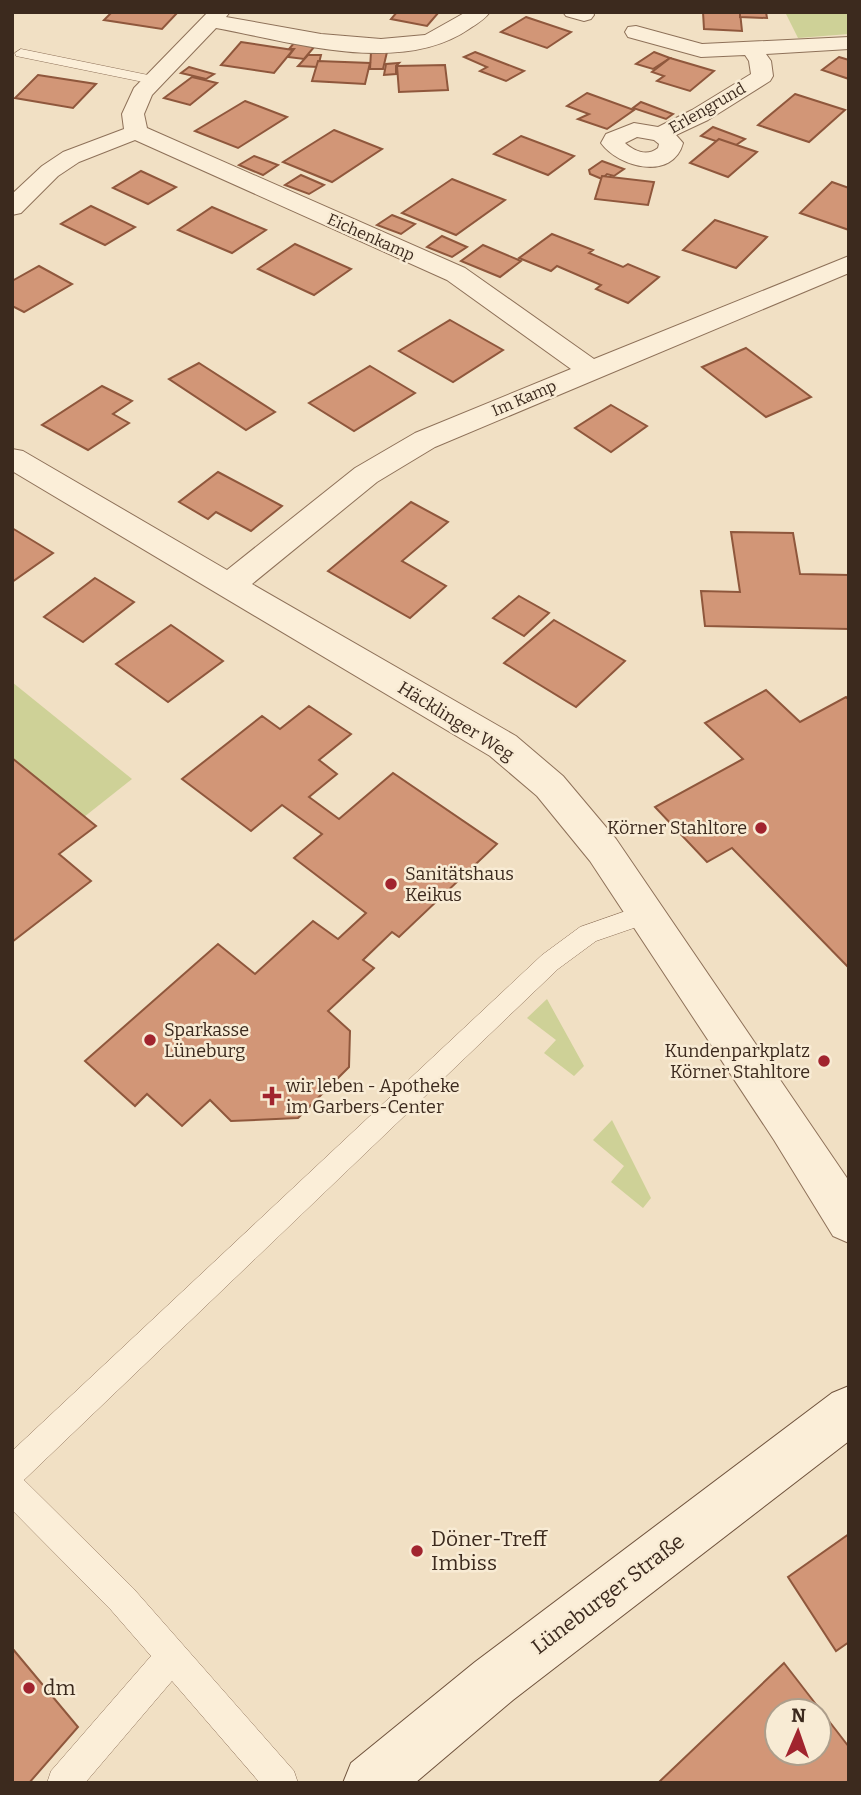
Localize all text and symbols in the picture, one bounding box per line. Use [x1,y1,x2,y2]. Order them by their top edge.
street label: Erlengrund [665,78,749,138]
street label: Eichenkamp [324,209,418,265]
street label: Im Kamp [489,376,559,420]
street label: Häcklinger Weg [394,676,518,766]
place label: Körner Stahltore [607,817,747,839]
marker: Körner Stahltore [753,820,769,836]
place label: Sanitätshaus Keikus [405,863,514,906]
marker: Sanitätshaus Keikus [383,876,399,892]
place label: Sparkasse Lüneburg [164,1019,249,1062]
marker: Sparkasse Lüneburg [142,1032,158,1048]
place label: Kundenparkplatz Körner Stahltore [665,1040,810,1083]
marker: Kundenparkplatz Körner Stahltore [816,1053,832,1069]
place label: wir leben - Apotheke im Garbers-Center [285,1075,460,1118]
marker: wir leben - Apotheke im Garbers-Center [264,1088,280,1104]
place label: Döner-Treff Imbiss [431,1526,549,1576]
street label: Lüneburger Straße [527,1528,689,1660]
marker: Döner-Treff Imbiss [409,1543,425,1559]
place label: dm [43,1675,76,1701]
marker: dm [21,1680,37,1696]
north arrow [763,1697,833,1767]
text: N [791,1704,807,1727]

